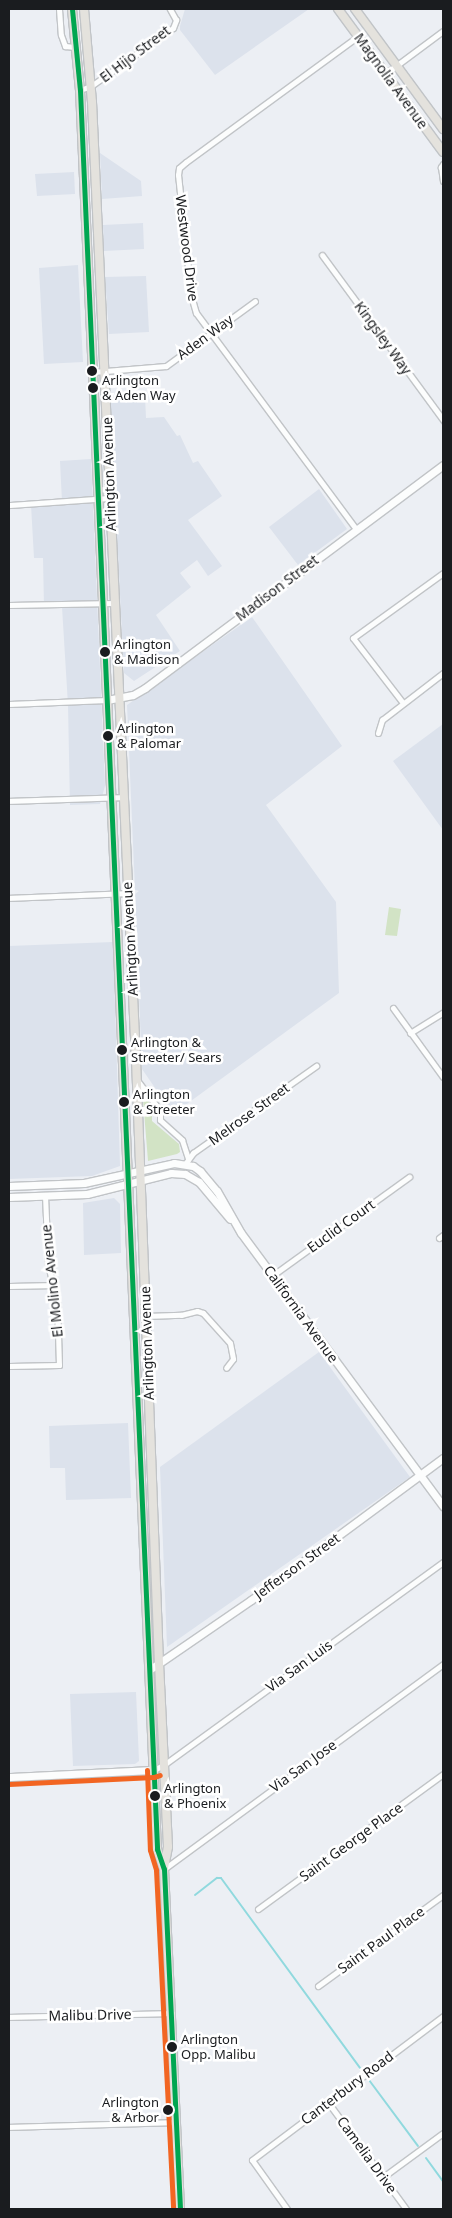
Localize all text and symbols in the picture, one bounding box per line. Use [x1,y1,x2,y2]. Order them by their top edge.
street label: El Hijo Street [96,22,174,86]
street label: Magnolia Avenue [351,30,431,132]
street label: Westwood Drive [172,194,202,302]
street label: Kingsley Way [351,298,415,378]
street label: Aden Way [174,311,236,363]
unlabelled marker [87,366,97,376]
place label: Arlington & Aden Way [102,373,176,404]
marker: Arlington & Aden Way [88,383,98,393]
street label: Arlington Avenue [99,417,119,531]
street label: Madison Street [232,551,322,625]
place label: Arlington & Madison [114,637,179,668]
marker: Arlington & Madison [100,647,110,657]
place label: Arlington & Palomar [117,721,181,752]
marker: Arlington & Palomar [103,731,113,741]
street label: Arlington Avenue [119,882,141,996]
place label: Arlington & Streeter/ Sears [131,1035,222,1066]
marker: Arlington & Streeter/ Sears [117,1045,127,1055]
street label: Melrose Street [205,1079,293,1149]
place label: Arlington & Streeter [133,1087,195,1118]
marker: Arlington & Streeter [119,1097,129,1107]
street label: Euclid Court [304,1196,378,1256]
street label: El Molino Avenue [38,1224,66,1338]
street label: California Avenue [260,1262,342,1366]
street label: Arlington Avenue [137,1286,157,1400]
street label: Jefferson Street [251,1529,343,1603]
street label: Via San Luis [263,1636,335,1696]
street label: Via San Jose [266,1736,340,1796]
place label: Arlington & Phoenix [164,1781,226,1812]
marker: Arlington & Phoenix [150,1791,160,1801]
street label: Saint George Place [296,1799,406,1885]
street label: Saint Paul Place [334,1903,428,1977]
street label: Malibu Drive [48,2006,132,2024]
place label: Arlington Opp. Malibu [181,2032,256,2063]
marker: Arlington Opp. Malibu [167,2042,177,2052]
street label: Canterbury Road [297,2048,397,2128]
place label: Arlington & Arbor [102,2095,159,2126]
marker: Arlington & Arbor [163,2105,173,2115]
street label: Camelia Drive [333,2113,401,2197]

